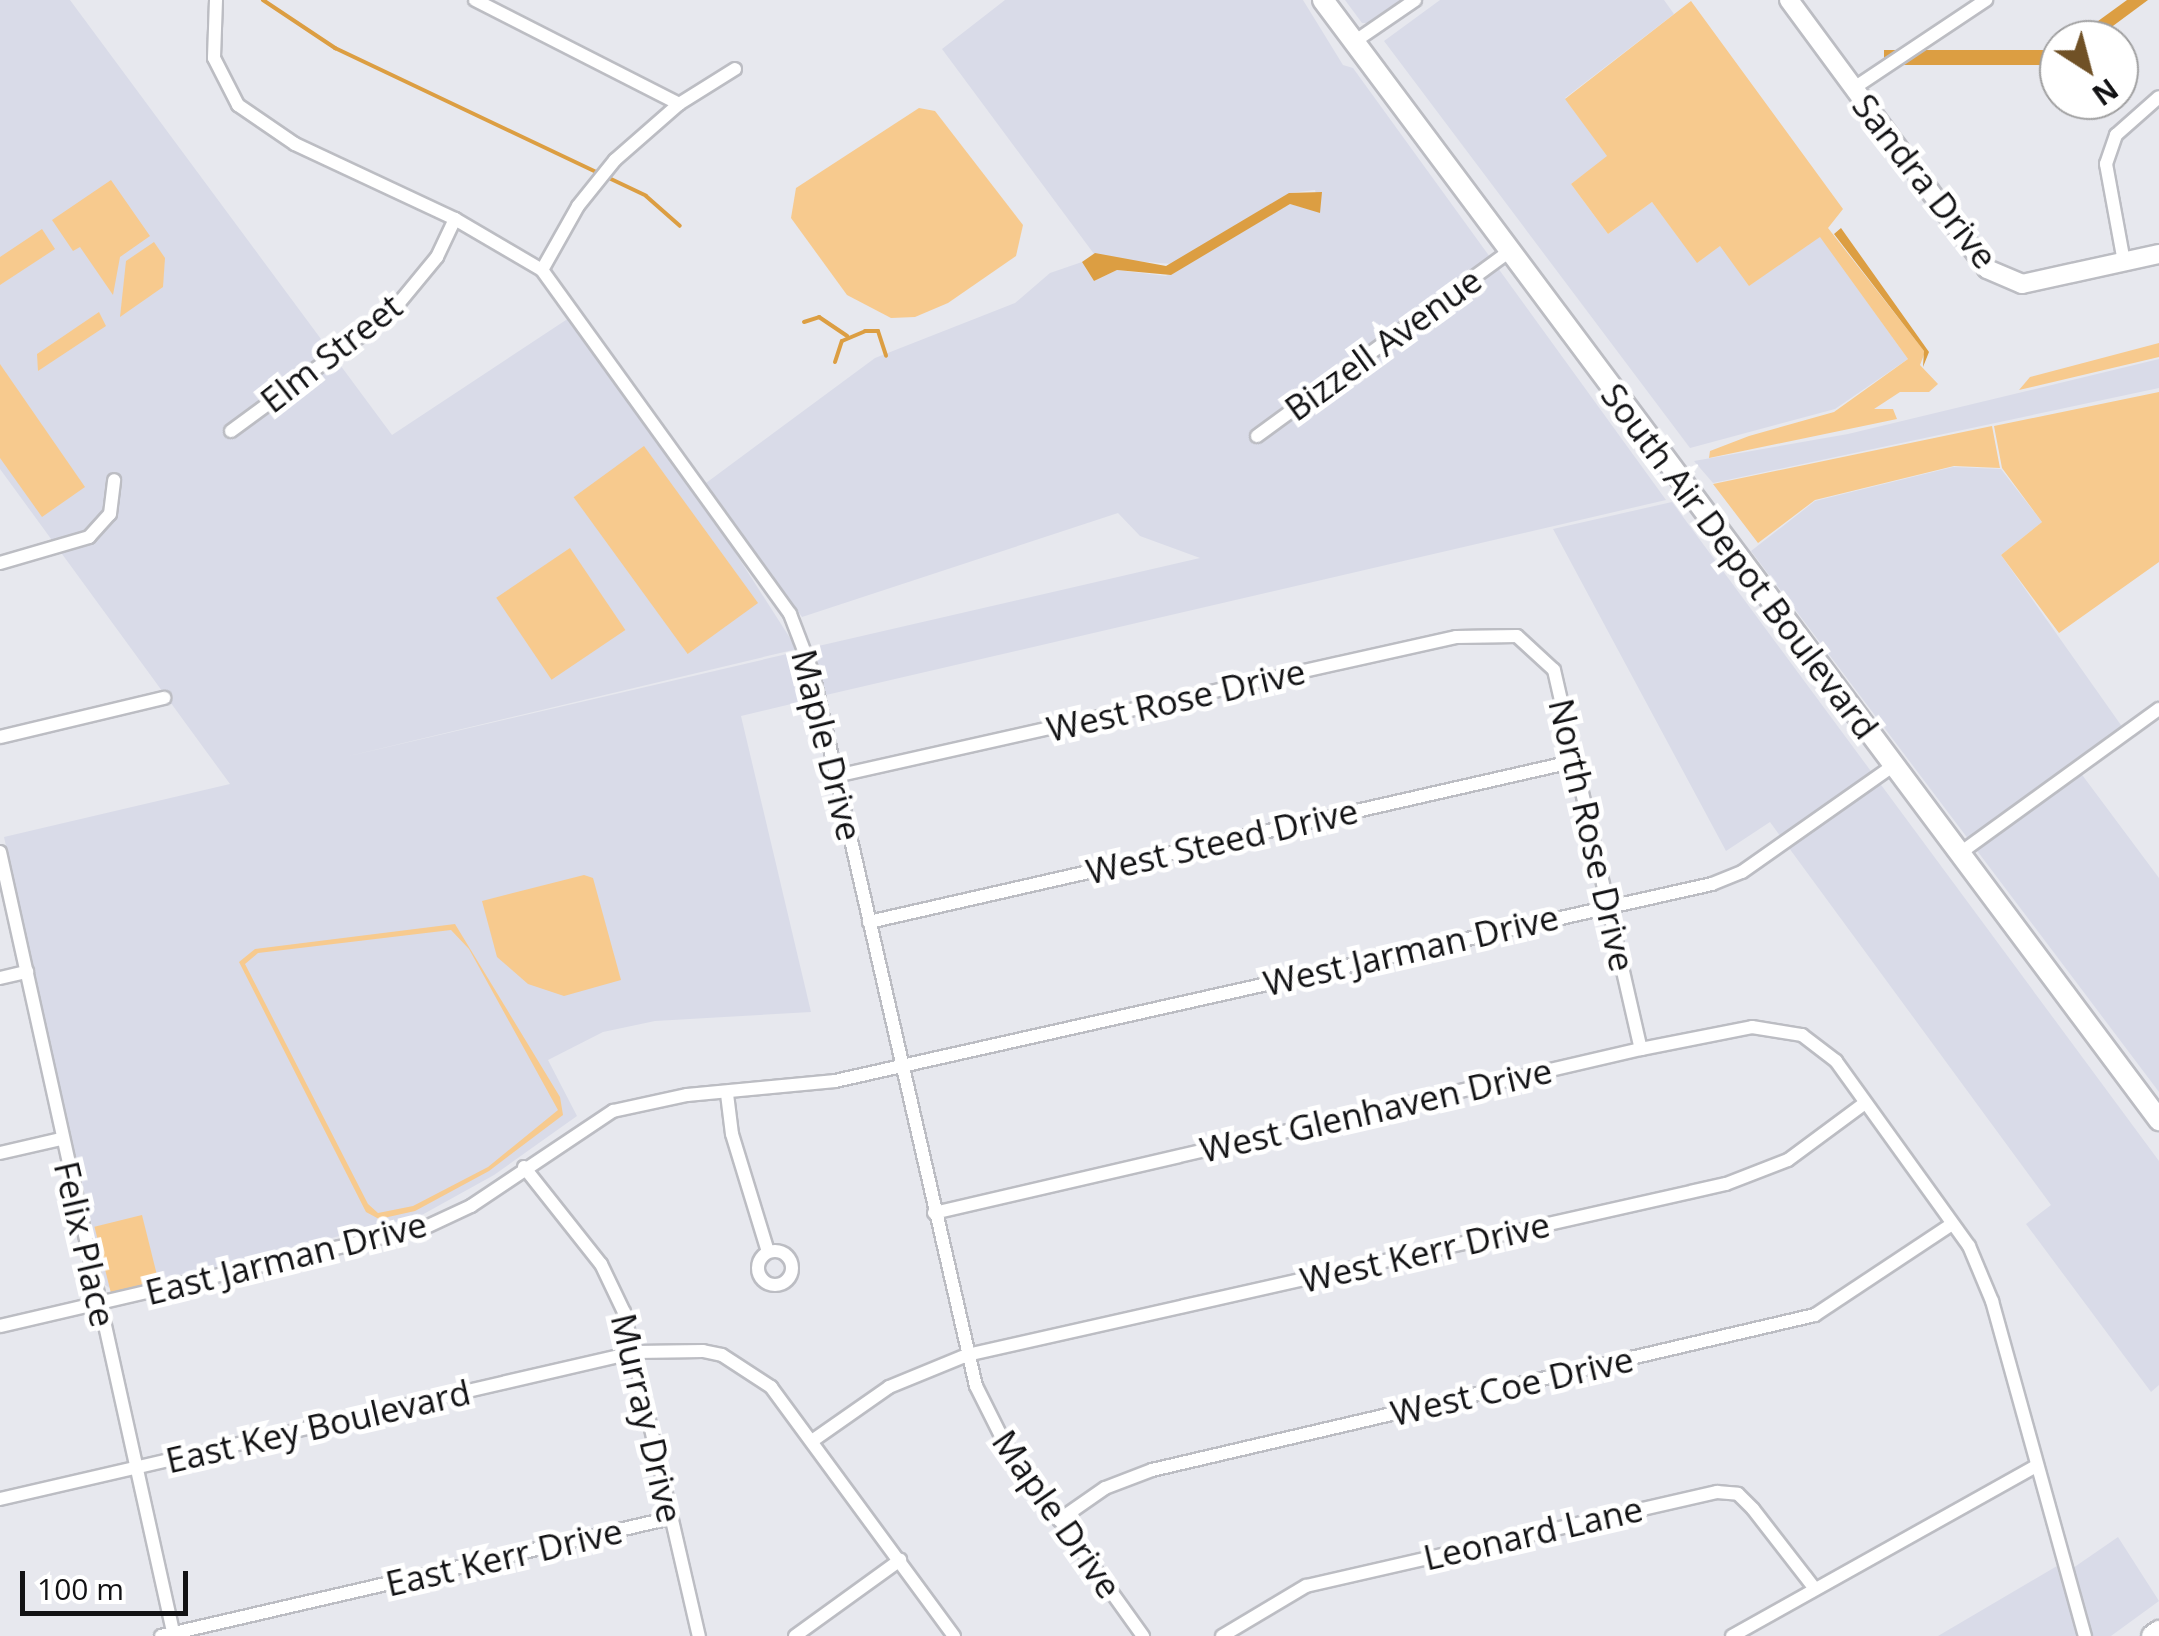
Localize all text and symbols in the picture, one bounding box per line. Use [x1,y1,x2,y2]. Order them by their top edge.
north arrow [2039,20,2139,120]
text: N [2085,71,2126,115]
street label: Sandra Drive [1844,85,2006,277]
street label: Bizzell Avenue [1277,259,1489,429]
street label: Elm Street [252,285,410,421]
street label: South Air Depot Boulevard [1592,375,1888,747]
street label: Maple Drive [783,645,871,845]
street label: West Rose Drive [1043,650,1309,750]
street label: North Rose Drive [1540,695,1644,975]
street label: West Steed Drive [1082,789,1362,893]
street label: West Jarman Drive [1259,896,1563,1004]
street label: West Glenhaven Drive [1196,1049,1556,1171]
street label: Felix Place [46,1157,124,1331]
street label: East Jarman Drive [141,1203,431,1313]
street label: West Kerr Drive [1296,1203,1554,1301]
street label: Murray Drive [603,1309,691,1527]
street label: West Coe Drive [1387,1338,1637,1434]
street label: East Key Boulevard [162,1371,474,1481]
street label: Maple Drive [984,1422,1130,1606]
street label: Leonard Lane [1419,1487,1647,1579]
street label: East Kerr Drive [382,1509,626,1605]
scale bar [25,1551,192,1613]
text: 100 m [37,1568,124,1609]

